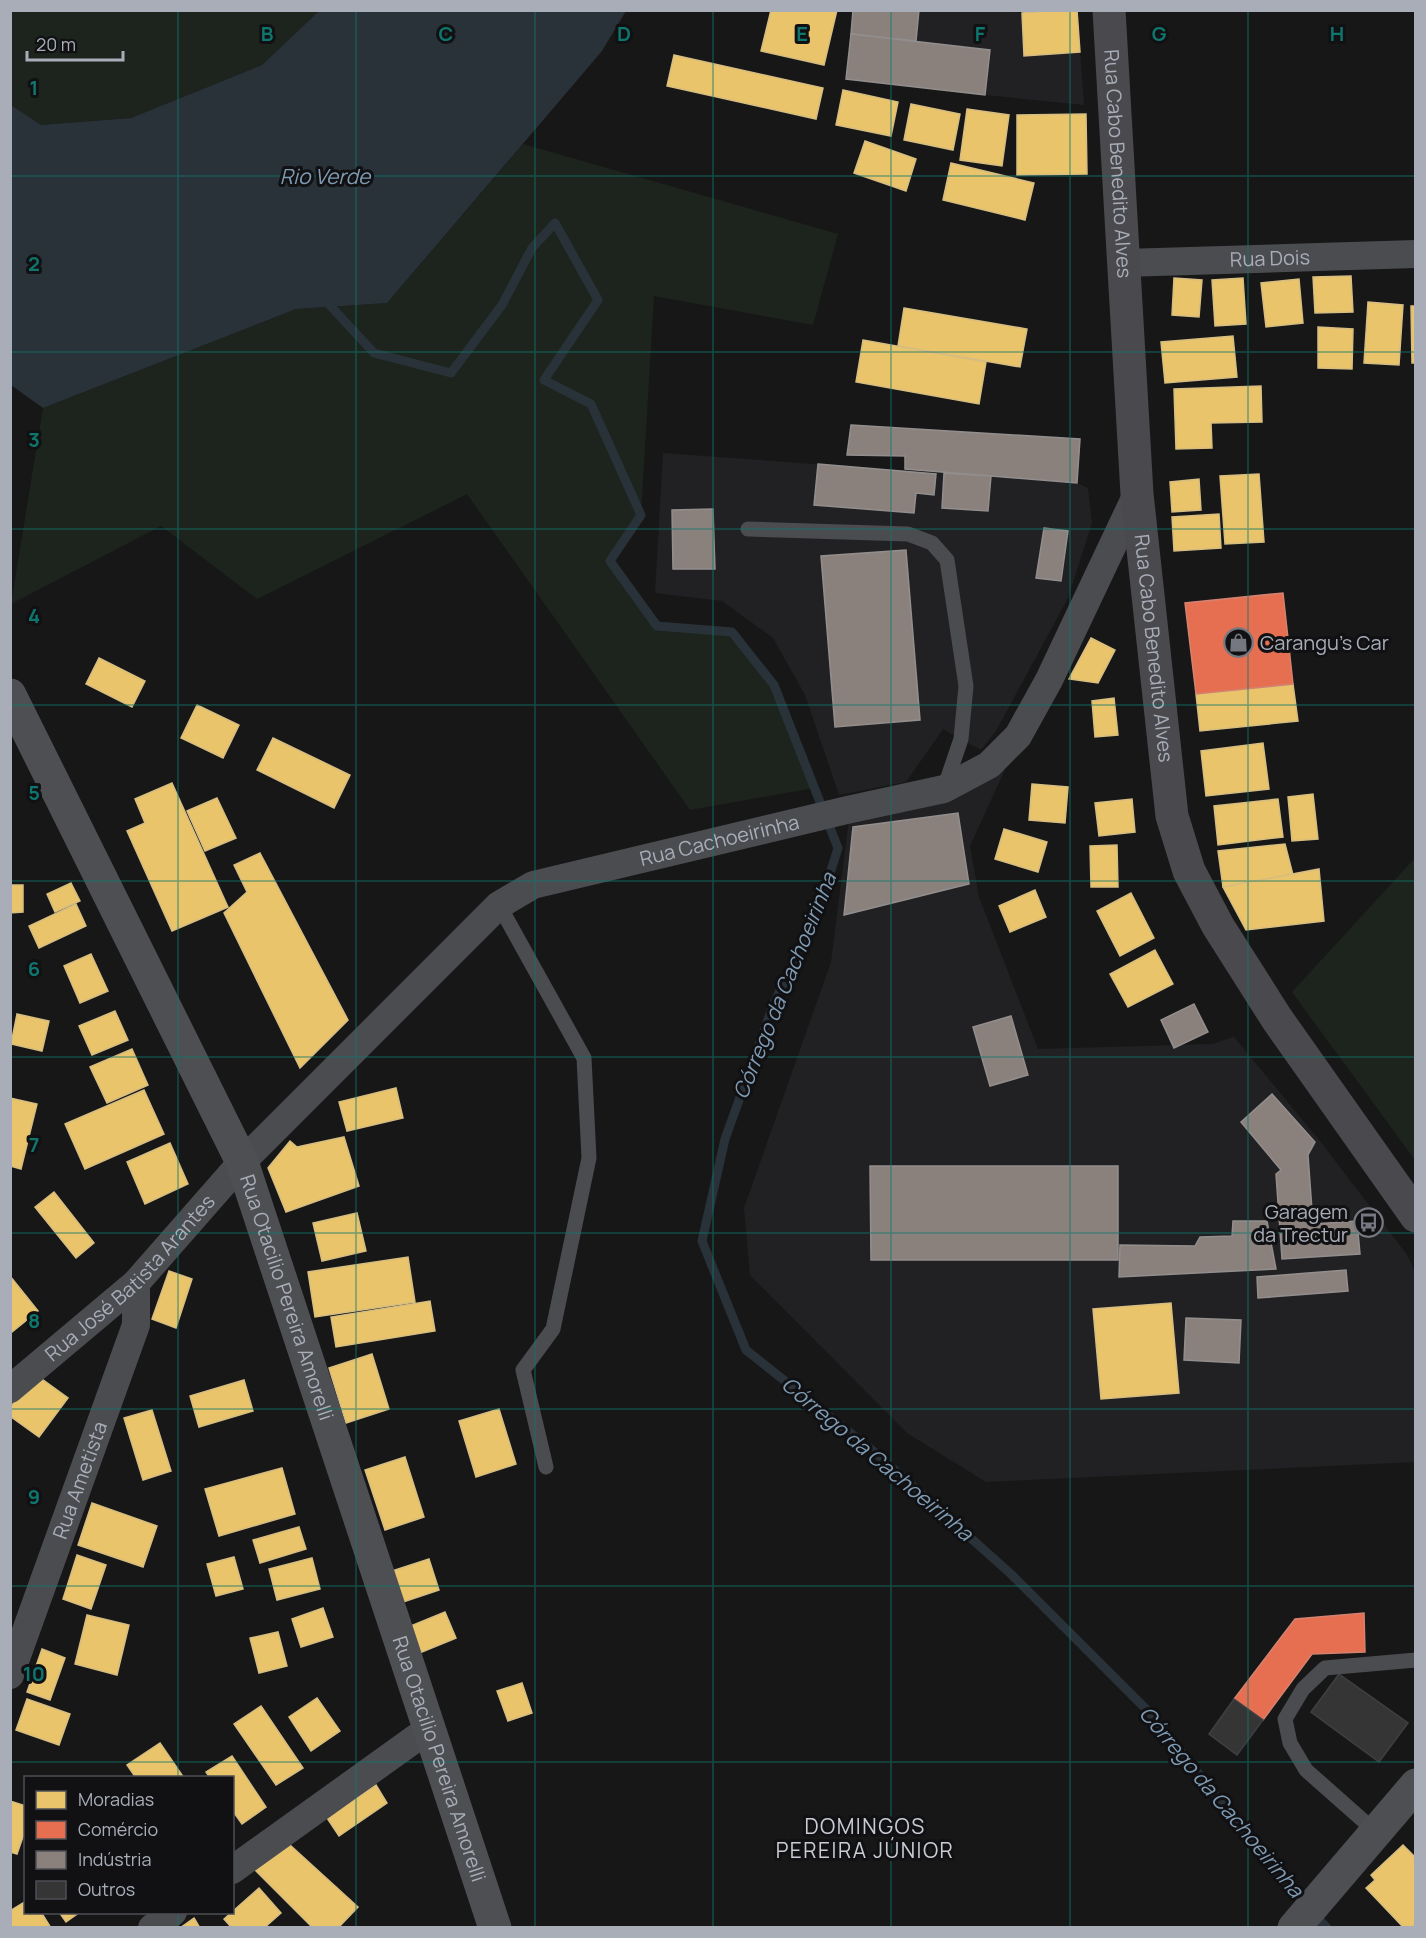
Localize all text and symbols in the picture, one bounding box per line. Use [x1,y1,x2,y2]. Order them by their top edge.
text: B [261,20,274,47]
text: C [439,20,453,47]
text: D [617,20,631,47]
text: E [796,20,808,47]
text: F [975,20,986,47]
text: G [1152,20,1167,47]
text: H [1330,20,1344,47]
scale bar [27,24,123,62]
text: 20 m [36,32,76,56]
street label: Rua Cabo Benedito Alves [1098,48,1138,279]
text: 1 [30,74,38,101]
water label: Rio Verde [280,162,372,190]
street label: Rua Dois [1229,243,1310,273]
text: 2 [28,250,40,277]
text: 3 [28,426,40,453]
street label: Rua Cabo Benedito Alves [1128,533,1180,764]
text: 4 [28,602,40,629]
shop icon: Carangu's Car [1223,627,1255,659]
place label: Carangu's Car [1260,629,1389,656]
text: 5 [28,779,40,806]
street label: Rua Cachoeirinha [637,808,802,872]
water label: Córrego da Cachoeirinha [726,867,843,1103]
text: 6 [28,955,40,982]
text: 7 [29,1131,39,1158]
street label: Rua Otacilio Pereira Amorelli [234,1171,340,1424]
street label: Rua José Batista Arantes [39,1188,221,1367]
place label: Garagem da Trectur [1253,1198,1348,1248]
bus stop icon: Garagem da Trectur [1353,1207,1385,1239]
text: 8 [28,1307,40,1334]
water label: Córrego da Cachoeirinha [776,1370,980,1547]
street label: Rua Ametista [46,1418,113,1543]
text: 9 [28,1483,40,1510]
street label: Rua Otacilio Pereira Amorelli [386,1632,493,1885]
text: 10 [23,1660,45,1687]
water label: Córrego da Cachoeirinha [1133,1700,1311,1904]
legend [24,1776,234,1914]
text: Moradias [78,1787,154,1811]
district label: DOMINGOS PEREIRA JÚNIOR [776,1812,954,1864]
text: Comércio [78,1817,158,1841]
text: Indústria [78,1847,152,1871]
text: Outros [78,1877,135,1901]

